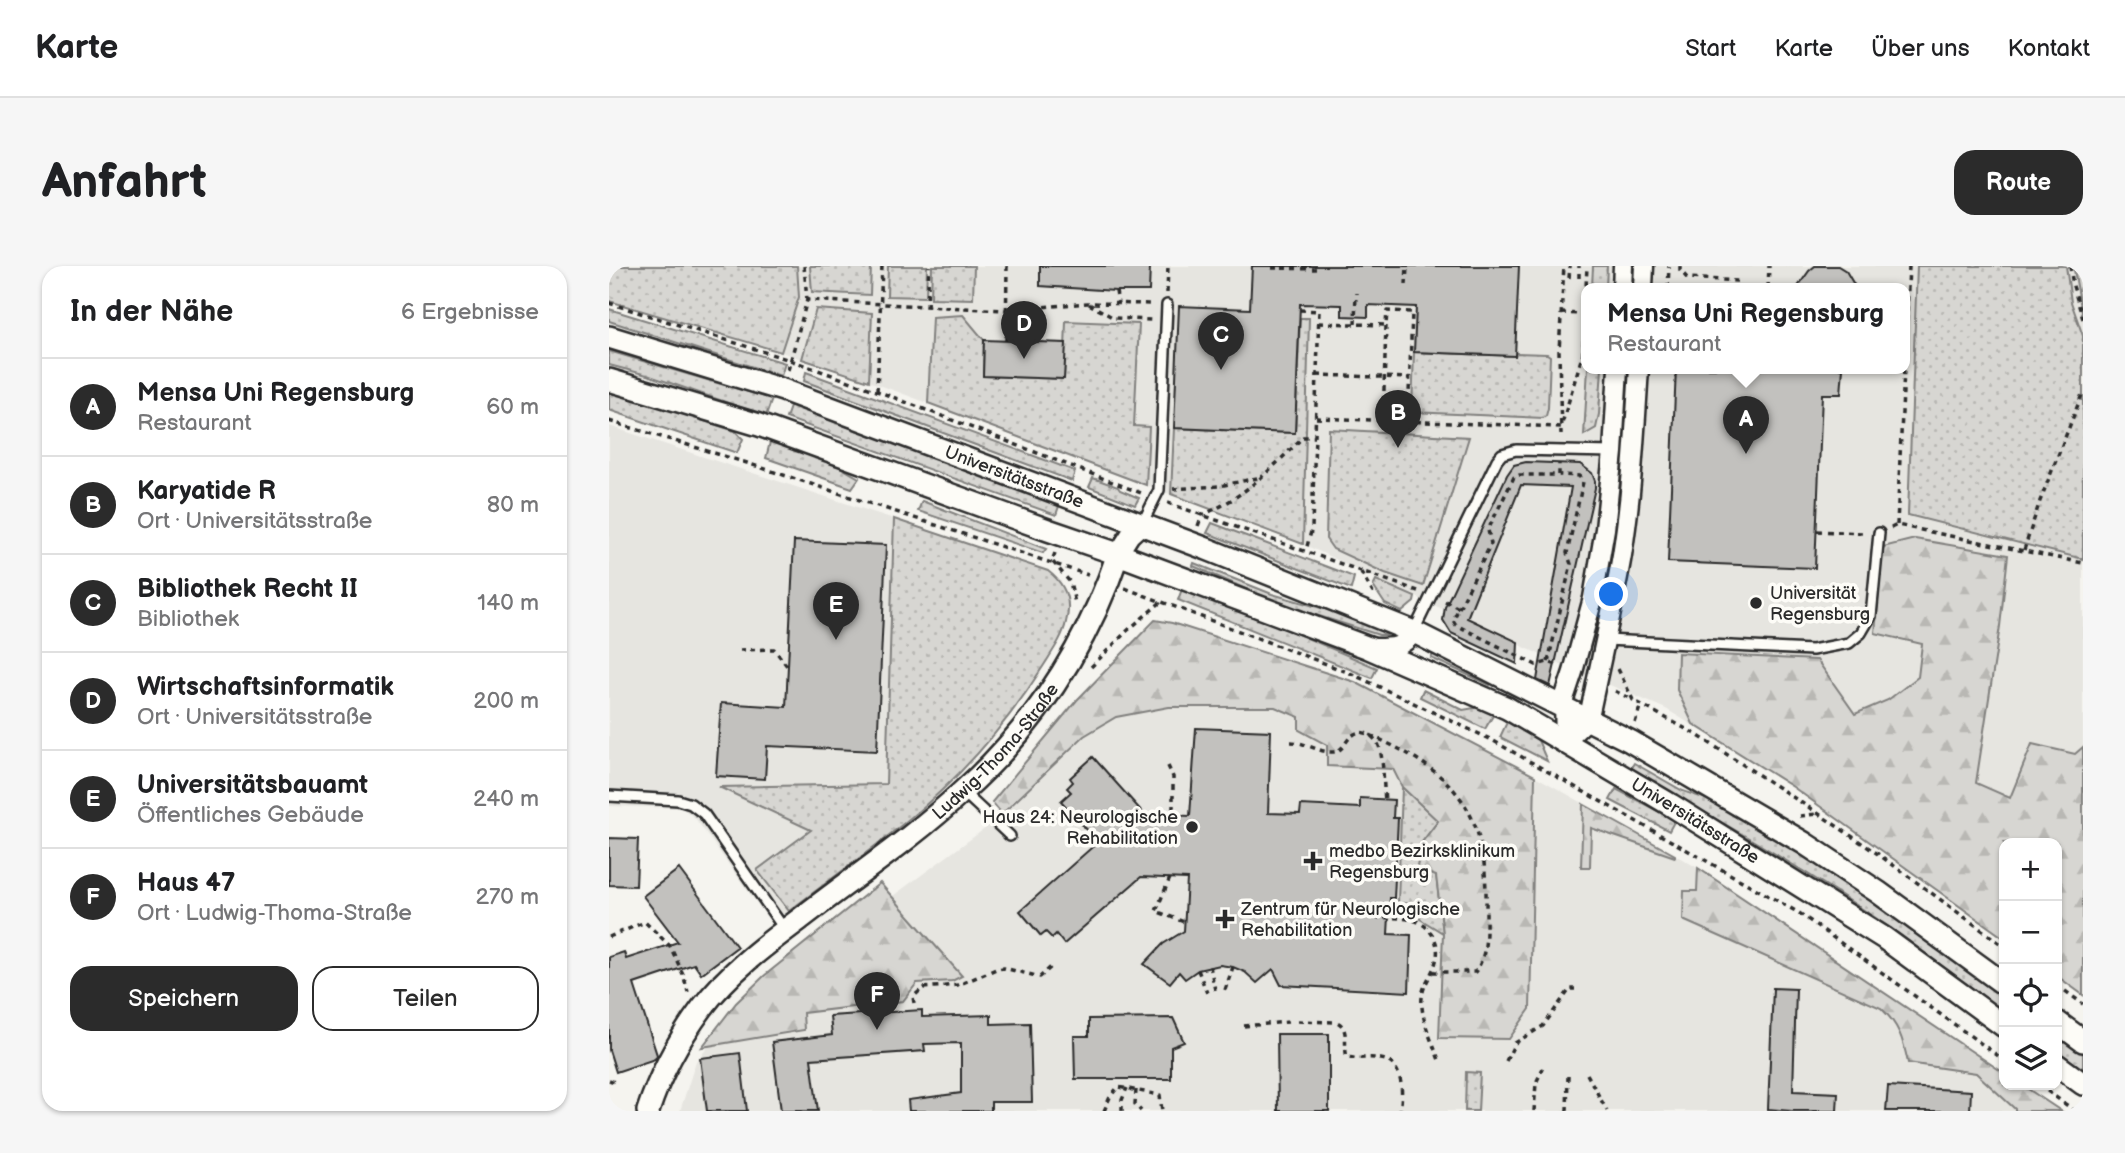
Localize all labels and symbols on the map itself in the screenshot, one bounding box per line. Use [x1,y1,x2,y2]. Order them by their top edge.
pin: D [1001,301,1047,359]
pin: C [1198,312,1244,370]
pin: B [1375,390,1421,448]
pin: A [1723,396,1769,454]
street label: Universitätsstraße [942,441,1087,512]
your location [1594,577,1628,611]
pin: E [813,582,859,640]
place label: Universität Regensburg [1770,583,1870,625]
marker: Universität Regensburg [1748,595,1764,611]
street label: Ludwig-Thoma-Straße [928,679,1063,824]
street label: Universitätsstraße [1627,773,1764,868]
place label: Haus 24: Neurologische Rehabilitation [983,807,1178,849]
marker: Haus 24: Neurologische Rehabilitation [1184,819,1200,835]
place label: medbo Bezirksklinikum Regensburg [1329,841,1515,883]
marker: medbo Bezirksklinikum Regensburg [1303,851,1323,871]
place label: Zentrum für Neurologische Rehabilitation [1240,899,1460,941]
marker: Zentrum für Neurologische Rehabilitation [1215,909,1235,929]
pin: F [854,972,900,1030]

